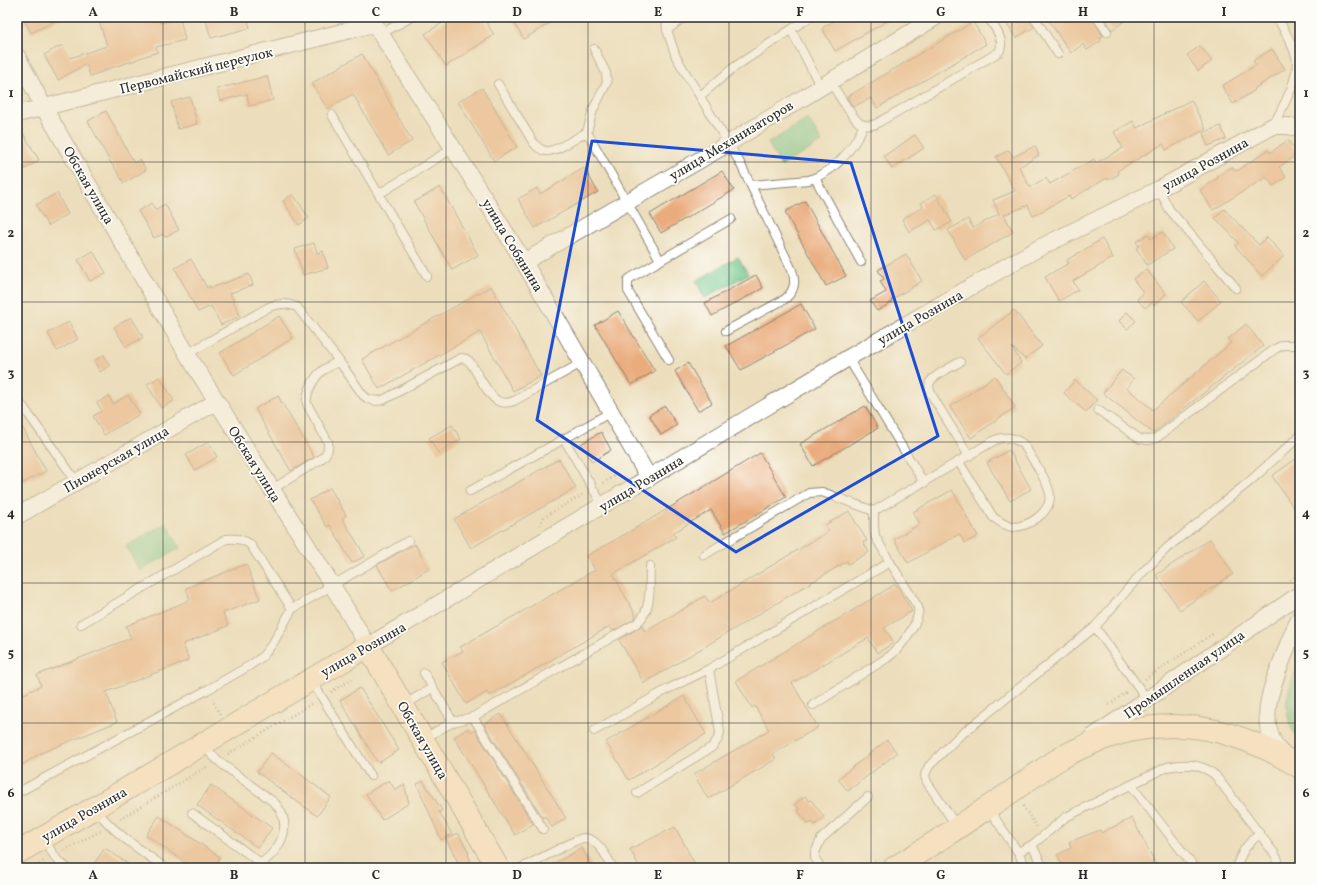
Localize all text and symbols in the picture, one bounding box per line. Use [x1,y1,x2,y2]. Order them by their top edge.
text: A [88,4,98,22]
text: B [230,4,239,22]
text: C [372,4,380,22]
text: D [512,4,522,22]
text: E [654,4,662,22]
text: F [796,4,804,22]
text: G [936,4,946,22]
text: H [1078,4,1088,22]
text: I [1222,4,1227,22]
street label: Первомайский переулок [118,43,275,100]
text: 1 [8,85,14,103]
text: 1 [1303,85,1309,103]
street label: улица Механизаторов [666,97,797,186]
street label: улица Рознина [1159,134,1252,197]
street label: Обская улица [58,143,118,228]
street label: улица Собянина [476,196,547,296]
text: 2 [8,225,15,243]
text: 2 [1303,225,1310,243]
street label: улица Рознина [875,286,967,350]
text: 3 [8,365,15,383]
text: 3 [1303,365,1310,383]
street label: Пионерская улица [61,422,173,498]
street label: Обская улица [223,423,285,507]
street label: улица Рознина [596,451,688,517]
text: 4 [7,505,15,523]
text: 4 [1302,505,1310,523]
street label: улица Рознина [318,618,410,682]
street label: Промышленная улица [1121,626,1249,724]
text: 5 [8,645,14,663]
text: 5 [1303,645,1309,663]
street label: Обская улица [392,698,452,783]
street label: улица Рознина [39,783,131,847]
text: 6 [7,785,15,803]
text: 6 [1302,785,1310,803]
text: A [88,867,98,885]
text: B [230,867,239,885]
text: C [372,867,380,885]
text: D [512,867,522,885]
text: E [654,867,662,885]
text: F [796,867,804,885]
text: G [936,867,946,885]
text: H [1078,867,1088,885]
text: I [1222,867,1227,885]

